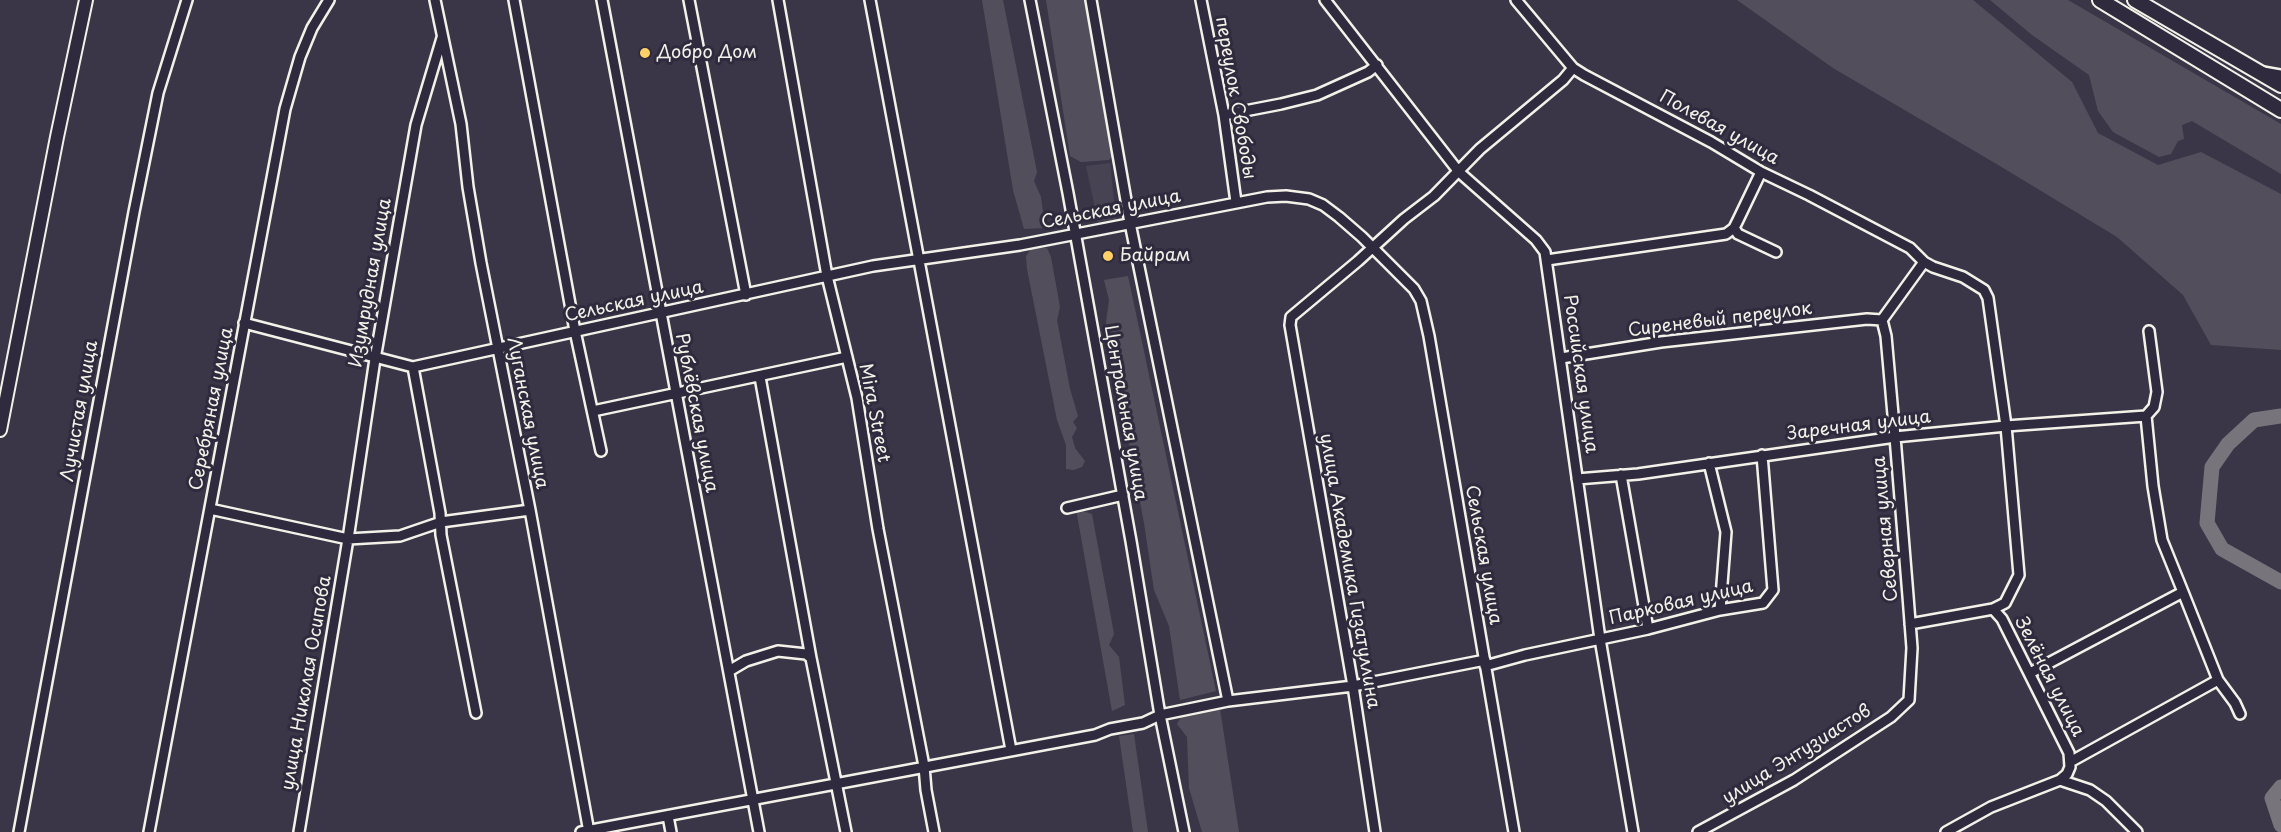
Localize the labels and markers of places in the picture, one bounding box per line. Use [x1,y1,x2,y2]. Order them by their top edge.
place label: Добро Дом [657,42,757,64]
marker: Добро Дом [638,46,652,60]
place label: Байрам [1120,245,1191,267]
marker: Байрам [1101,249,1115,263]

